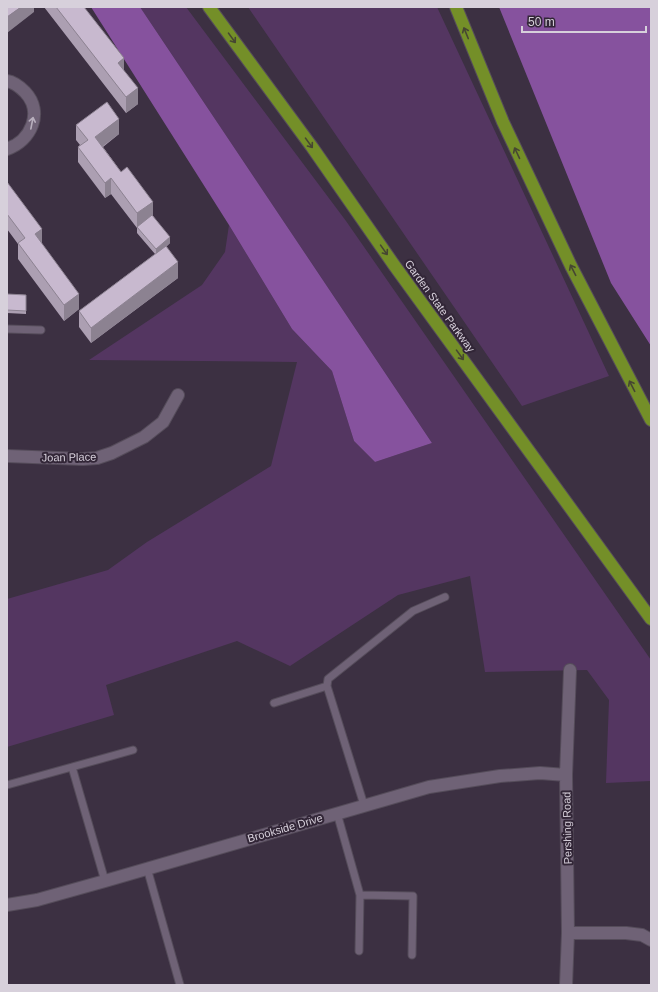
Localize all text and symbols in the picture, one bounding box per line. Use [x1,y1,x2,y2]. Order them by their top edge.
scale bar [522,8,646,34]
text: 50 m [528,15,555,29]
one-way arrow [462,28,470,40]
one-way arrow [228,33,237,44]
one-way arrow [29,116,37,129]
one-way arrow [305,137,313,148]
one-way arrow [513,147,520,159]
one-way arrow [380,244,388,256]
street label: Garden State Parkway [403,258,478,355]
one-way arrow [569,264,576,276]
one-way arrow [456,349,464,360]
one-way arrow [628,380,636,392]
street label: Joan Place [42,451,96,463]
street label: Pershing Road [560,792,574,864]
street label: Brookside Drive [246,812,324,844]

